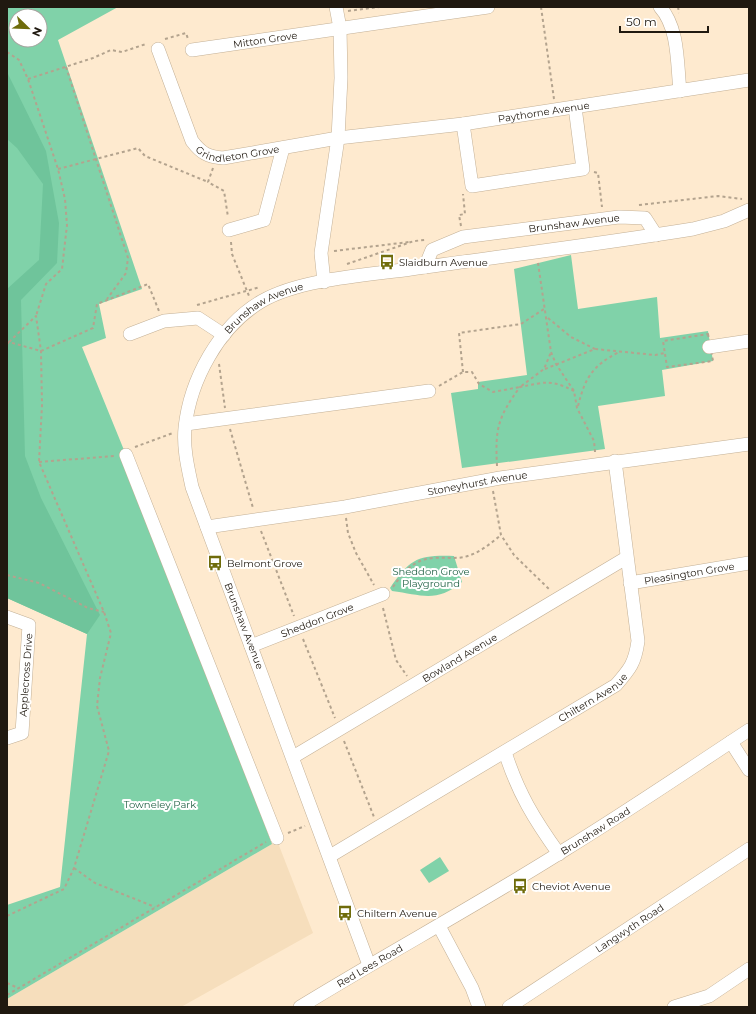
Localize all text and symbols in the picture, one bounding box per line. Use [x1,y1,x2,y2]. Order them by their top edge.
north arrow [8,8,48,48]
scale bar [620,8,708,34]
text: 50 m [626,14,657,29]
text: N [29,25,45,39]
street label: Mitton Grove [232,28,298,50]
street label: Paythorne Avenue [497,98,590,125]
street label: Grindleton Grove [193,142,280,165]
street label: Brunshaw Avenue [528,210,620,235]
bus stop icon: Slaidburn Avenue [378,253,396,271]
place label: Slaidburn Avenue [399,256,488,269]
street label: Brunshaw Avenue [221,279,305,336]
street label: Stoneyhurst Avenue [426,468,528,498]
bus stop icon: Belmont Grove [206,554,224,572]
place label: Belmont Grove [227,557,303,570]
street label: Pleasington Grove [643,559,735,587]
park label: Sheddon Grove Playground [392,565,470,590]
street label: Brunshaw Avenue [222,581,266,671]
street label: Sheddon Grove [279,600,355,640]
street label: Bowland Avenue [420,630,499,685]
street label: Applecross Drive [17,633,35,717]
street label: Chiltern Avenue [556,670,630,725]
park label: Towneley Park [124,798,196,811]
street label: Brunshaw Road [558,804,633,857]
bus stop icon: Cheviot Avenue [511,877,529,895]
place label: Cheviot Avenue [532,880,611,893]
street label: Langwyth Road [593,901,666,955]
bus stop icon: Chiltern Avenue [336,904,354,922]
place label: Chiltern Avenue [357,907,437,920]
street label: Red Lees Road [334,941,405,990]

